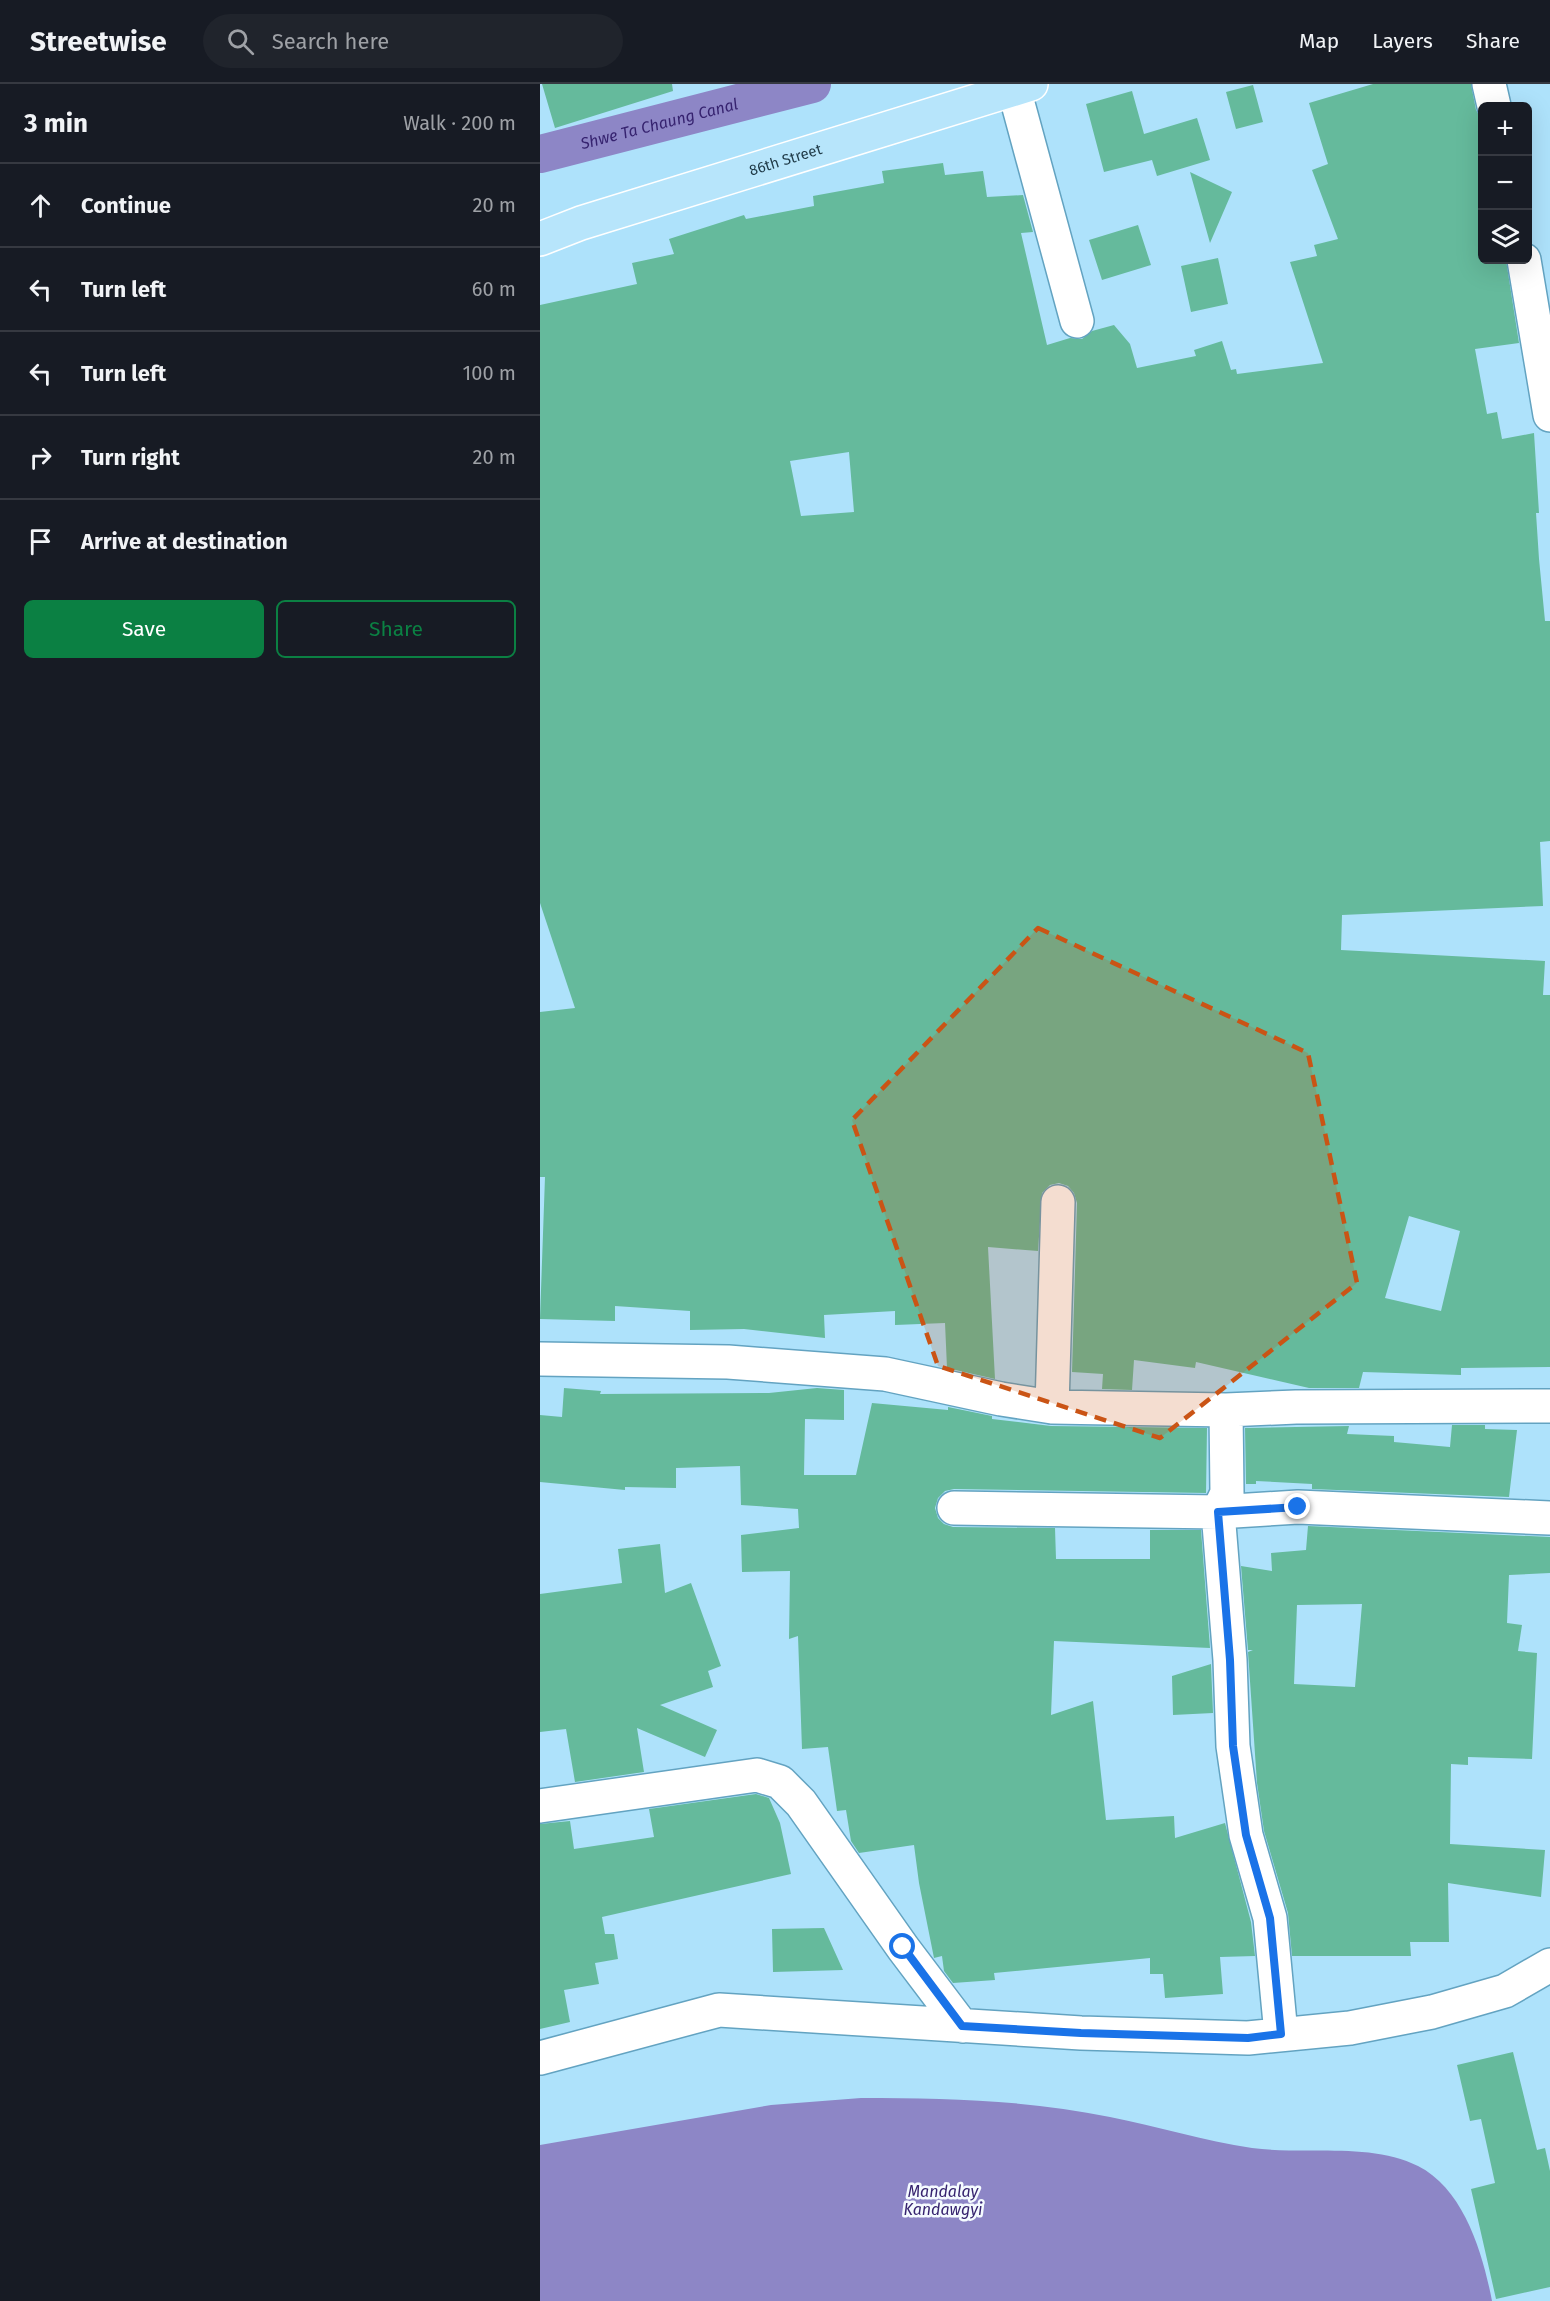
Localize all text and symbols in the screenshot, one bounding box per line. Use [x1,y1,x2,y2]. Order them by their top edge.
search box [203,14,623,68]
text: Streetwise [30,25,167,58]
icon: search [224,25,257,58]
text: Search here [272,28,389,55]
text: Map [1299,28,1339,54]
text: Layers [1372,28,1433,54]
text: Share [1466,28,1520,54]
water label: Shwe Ta Chaung Canal [577,94,740,153]
map controls [1478,102,1532,264]
button: + [1478,102,1532,156]
text: 3 min [24,108,88,139]
text: Walk · 200 m [403,111,516,135]
street label: 86th Street [747,140,825,180]
button: − [1478,156,1532,210]
icon: ahead [24,189,57,222]
text: Continue [81,192,171,219]
text: 20 m [473,193,516,217]
button: layers [1478,210,1532,264]
icon: left [24,273,57,306]
text: Turn left [81,276,166,303]
text: 60 m [472,277,516,301]
icon: left [24,357,57,390]
text: Turn left [81,360,166,387]
text: 100 m [463,361,516,385]
icon: right [24,441,57,474]
text: Turn right [81,444,180,471]
text: 20 m [473,445,516,469]
icon: arrive [24,525,57,558]
text: Arrive at destination [81,528,288,555]
button: Save [24,600,264,658]
button: Share [276,600,516,658]
route end [1284,1493,1310,1519]
route start [889,1933,915,1959]
water label: Mandalay Kandawgyi [904,2182,983,2219]

